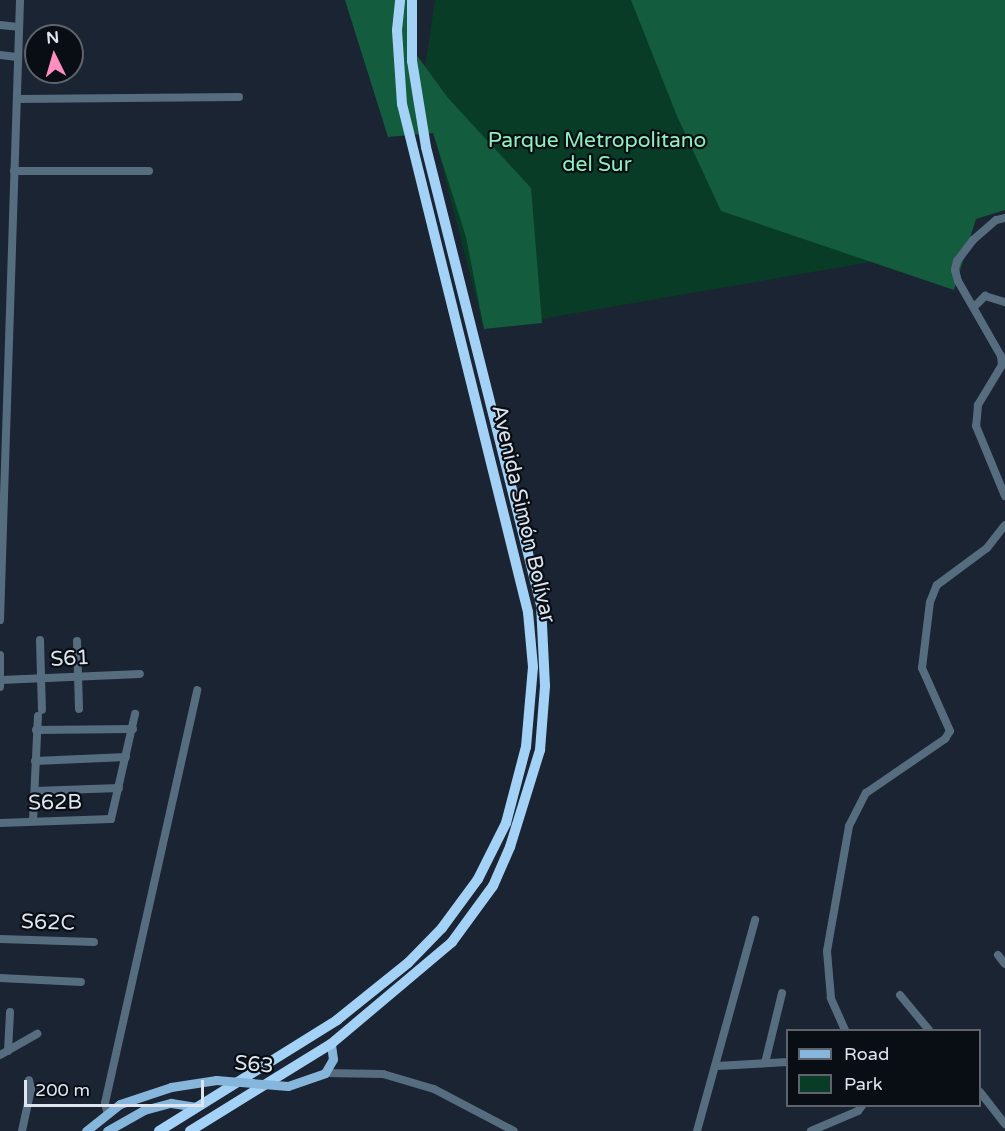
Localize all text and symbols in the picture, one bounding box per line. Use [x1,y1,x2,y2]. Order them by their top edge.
north arrow [24,24,84,84]
text: N [45,28,60,49]
park label: Parque Metropolitano del Sur [488,128,706,178]
street label: Avenida Simón Bolívar [486,402,560,626]
street label: S61 [50,645,90,673]
street label: S62B [28,790,82,816]
street label: S62C [21,909,75,937]
legend [786,1029,981,1107]
text: Road [844,1043,889,1065]
street label: S63 [233,1051,275,1079]
scale bar [27,1068,207,1106]
text: Park [844,1073,882,1095]
text: 200 m [35,1079,90,1101]

